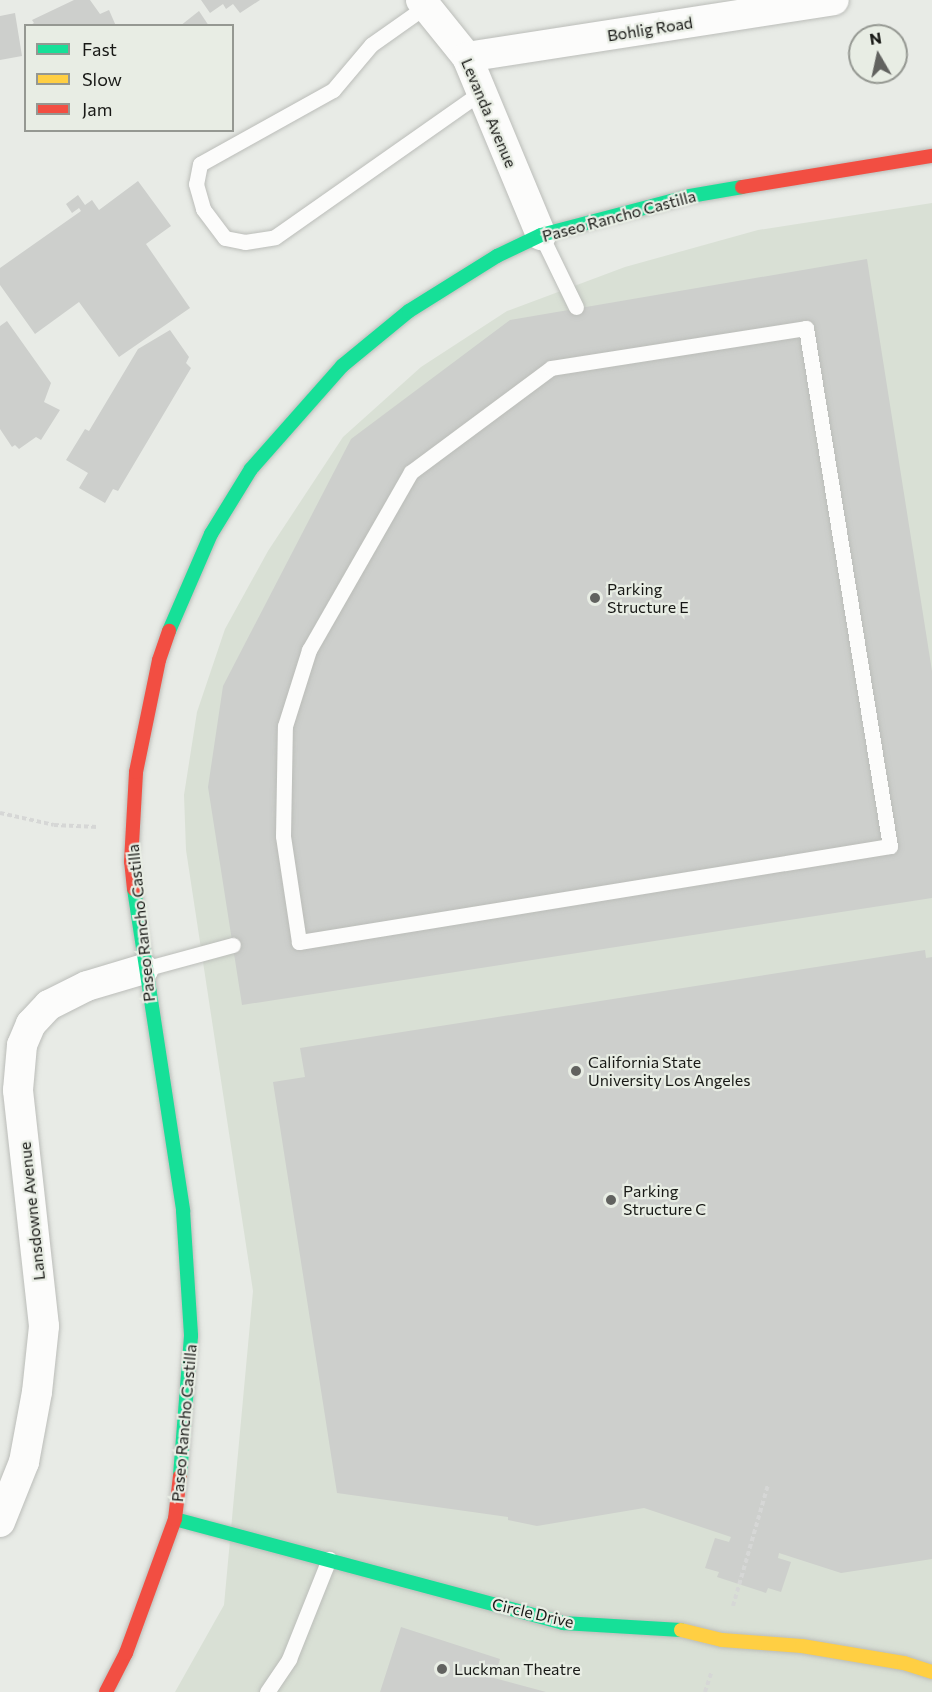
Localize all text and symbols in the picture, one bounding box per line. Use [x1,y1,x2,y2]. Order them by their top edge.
street label: Bohlig Road [606,13,694,45]
legend [24,24,234,132]
north arrow [848,24,908,84]
text: N [868,27,883,48]
text: Fast [82,38,117,60]
street label: Levanda Avenue [457,55,521,171]
text: Slow [82,68,122,90]
text: Jam [82,98,112,120]
street label: Paseo Rancho Castilla [540,186,698,246]
place label: Parking Structure E [607,579,689,617]
marker: Parking Structure E [588,591,602,605]
street label: Paseo Rancho Castilla [123,843,159,1003]
place label: California State University Los Angeles [588,1052,751,1090]
marker: California State University Los Angeles [569,1064,583,1078]
street label: Lansdowne Avenue [15,1141,49,1281]
place label: Parking Structure C [623,1181,706,1219]
marker: Parking Structure C [604,1193,618,1207]
street label: Paseo Rancho Castilla [168,1343,200,1503]
street label: Circle Drive [490,1594,576,1632]
place label: Luckman Theatre [454,1659,581,1679]
marker: Luckman Theatre [435,1662,449,1676]

